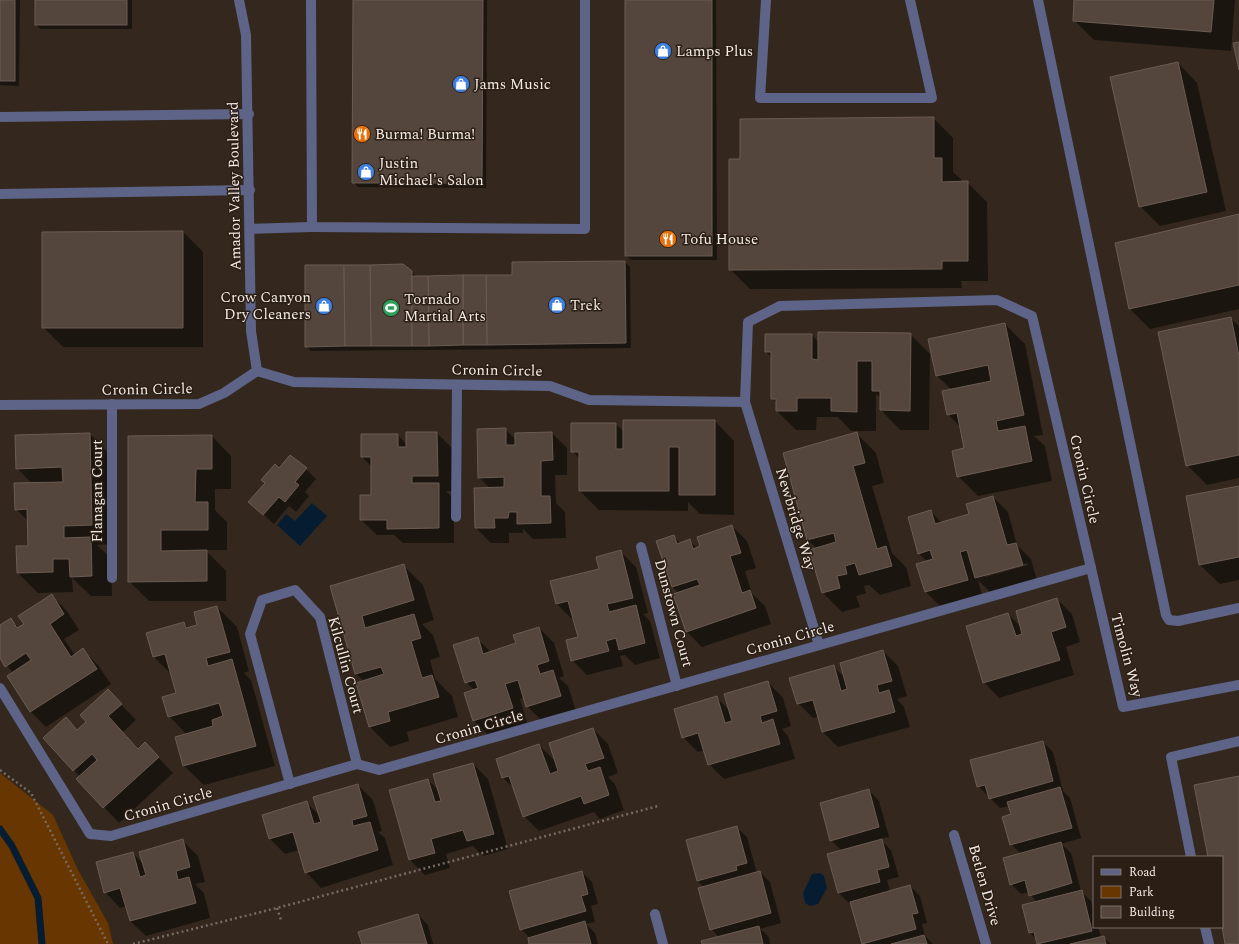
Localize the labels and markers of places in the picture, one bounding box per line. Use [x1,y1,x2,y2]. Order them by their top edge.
place label: Lamps Plus [676,40,753,63]
shop icon: Lamps Plus [653,41,673,61]
place label: Jams Music [474,73,551,96]
shop icon: Jams Music [451,74,471,94]
place label: Burma! Burma! [375,123,475,146]
restaurant icon: Burma! Burma! [352,124,372,144]
place label: Justin Michael's Salon [379,152,484,192]
shop icon: Justin Michael's Salon [356,162,376,182]
place label: Tofu House [681,228,758,251]
restaurant icon: Tofu House [658,229,678,249]
place label: Crow Canyon Dry Cleaners [220,286,311,326]
place label: Tornado Martial Arts [404,288,486,328]
place label: Trek [570,294,601,317]
shop icon: Trek [547,295,567,315]
shop icon: Crow Canyon Dry Cleaners [314,296,334,316]
sports icon: Tornado Martial Arts [381,298,401,318]

